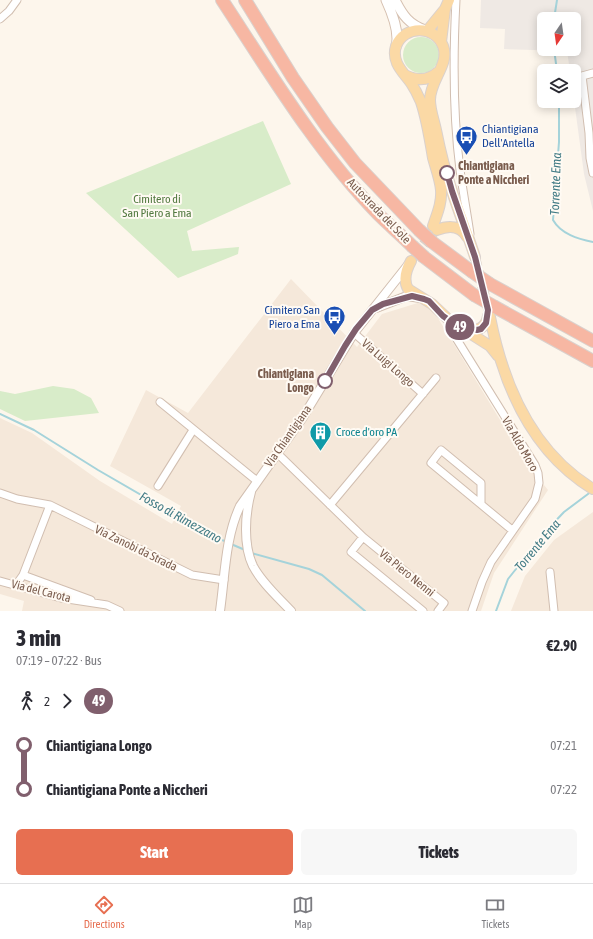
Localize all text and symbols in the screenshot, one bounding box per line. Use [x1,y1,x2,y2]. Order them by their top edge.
north arrow [537,12,581,56]
map controls [537,12,581,108]
button: layers [537,64,581,108]
place label: Chiantigiana Dell'Antella [482,122,539,150]
bus stop icon: Chiantigiana Dell'Antella [453,123,479,156]
water label: Torrente Ema [547,152,564,216]
place label: Chiantigiana Ponte a Niccheri [458,159,529,187]
marker: Chiantigiana Ponte a Niccheri [439,165,455,181]
street label: Autostrada del Sole [344,175,414,247]
park label: Cimitero di San Piero a Ema [122,192,192,220]
place label: Cimitero San Piero a Ema [264,303,320,331]
bus stop icon: Cimitero San Piero a Ema [322,304,348,337]
line badge: 49 [442,314,478,340]
text: 49 [453,319,467,335]
street label: Via Luigi Longo [359,336,418,390]
place label: Chiantigiana Longo [258,367,314,395]
marker: Chiantigiana Longo [317,373,333,389]
street label: Via Chiantigiana [262,402,314,470]
street label: Via Aldo Moro [499,414,541,474]
building icon: Croce d'oro PA [307,419,333,452]
place label: Croce d'oro PA [336,425,397,439]
water label: Fosso di Rimezzano [137,489,224,546]
water label: Torrente Ema [511,516,563,574]
street label: Via Zanobi da Strada [93,522,179,574]
street label: Via Piero Nenni [376,546,438,600]
street label: Via del Carota [10,577,72,605]
text: 3 min [16,625,61,651]
text: €2.90 [546,637,577,654]
text: 07:19 – 07:22 · Bus [16,653,102,668]
icon: walk [16,690,38,712]
icon: forward [56,690,78,712]
text: 49 [92,693,105,709]
text: 2 [44,694,50,709]
text: Chiantigiana Longo [46,737,152,754]
text: 07:21 [550,738,577,753]
text: Chiantigiana Ponte a Niccheri [46,781,208,798]
text: 07:22 [550,782,577,797]
button: Start [16,829,293,875]
button: Tickets [301,829,577,875]
tab: Directions [84,894,125,930]
tab: Map [292,894,314,930]
tab: Tickets [481,894,509,930]

